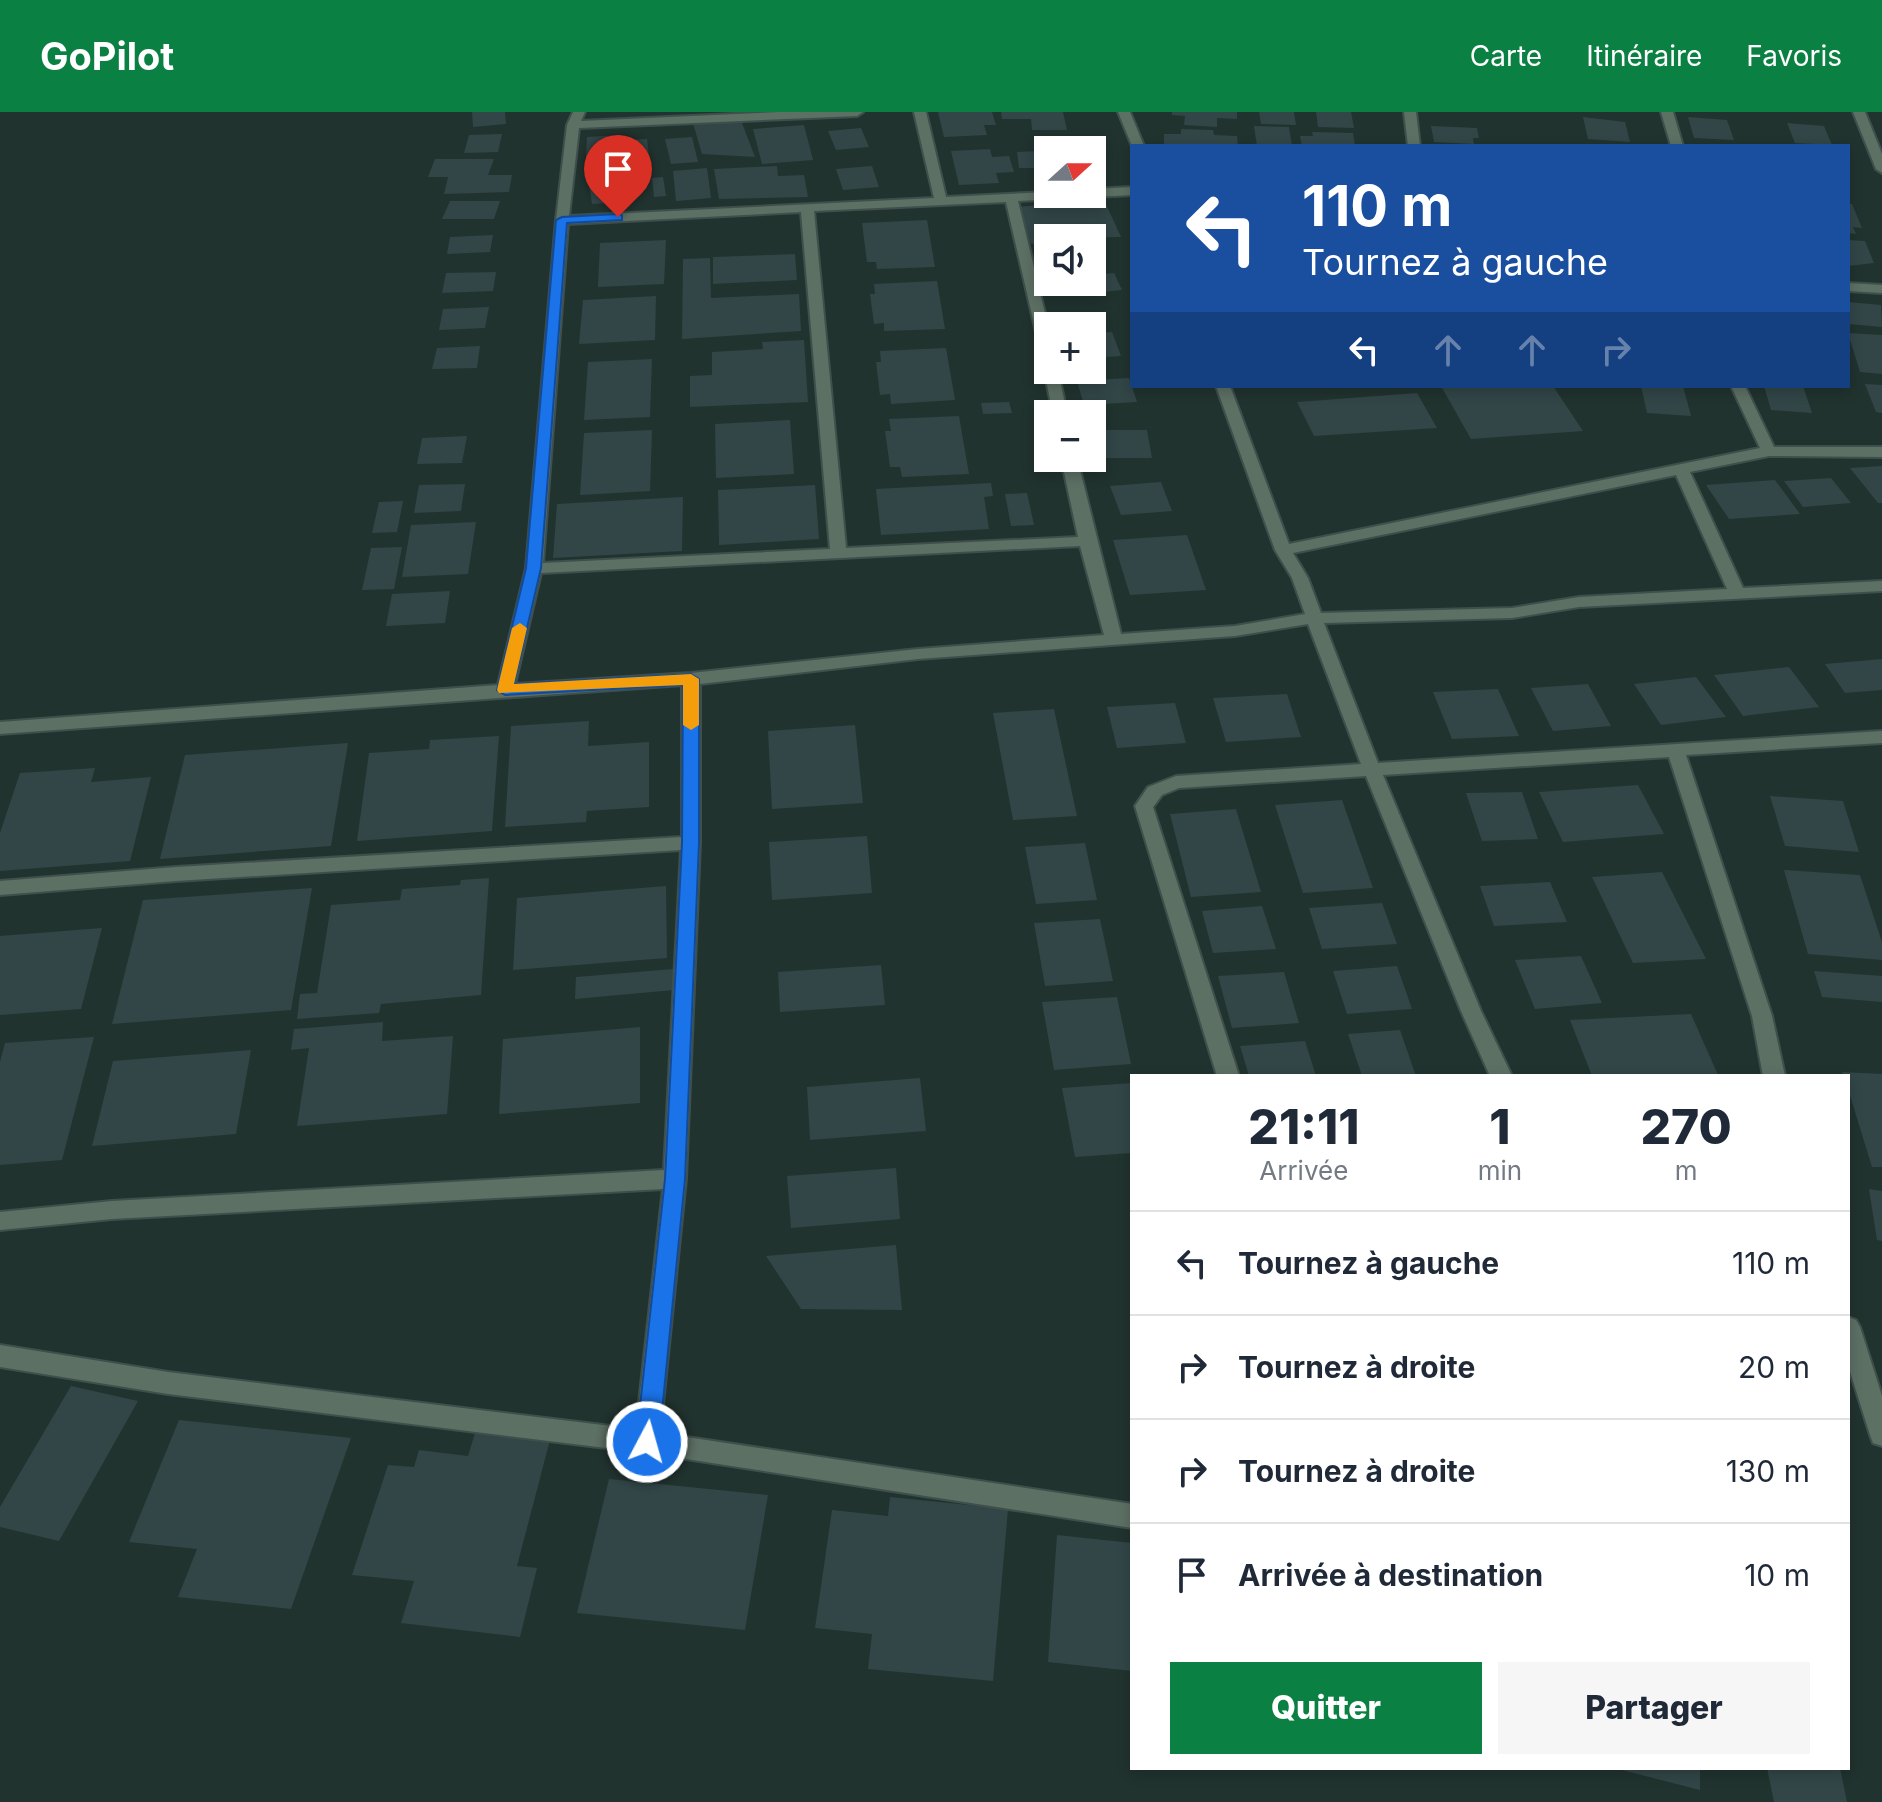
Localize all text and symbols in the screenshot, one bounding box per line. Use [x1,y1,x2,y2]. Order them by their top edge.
text: GoPilot [40,33,174,79]
text: Carte [1470,39,1542,73]
text: Itinéraire [1586,39,1702,73]
text: Favoris [1746,39,1842,73]
pin [584,135,652,217]
north arrow [1034,136,1106,208]
map controls [1034,136,1106,472]
icon: arrive [596,147,640,191]
text: 110 m [1302,172,1452,240]
icon: left [1170,176,1274,280]
button: sound [1034,224,1106,296]
text: Tournez à gauche [1302,240,1608,284]
button: + [1034,312,1106,384]
icon: left [1342,328,1386,372]
icon: ahead [1426,328,1470,372]
icon: ahead [1510,328,1554,372]
icon: right [1594,328,1638,372]
button: − [1034,400,1106,472]
text: 21:11 [1248,1097,1359,1156]
text: 1 [1489,1097,1510,1156]
text: 270 [1640,1097,1732,1156]
text: Arrivée [1259,1155,1348,1186]
text: min [1478,1155,1522,1186]
text: m [1675,1155,1697,1186]
icon: left [1170,1241,1214,1285]
text: Tournez à gauche [1238,1245,1499,1281]
text: 110 m [1732,1245,1810,1281]
icon: right [1170,1345,1214,1389]
text: Tournez à droite [1238,1349,1475,1385]
text: 20 m [1738,1349,1810,1385]
position arrow [605,1400,689,1484]
icon: right [1170,1449,1214,1493]
text: Tournez à droite [1238,1453,1475,1489]
text: 130 m [1726,1453,1810,1489]
icon: arrive [1170,1553,1214,1597]
text: Arrivée à destination [1238,1557,1543,1593]
text: 10 m [1744,1557,1810,1593]
button: Quitter [1170,1662,1482,1754]
button: Partager [1498,1662,1810,1754]

